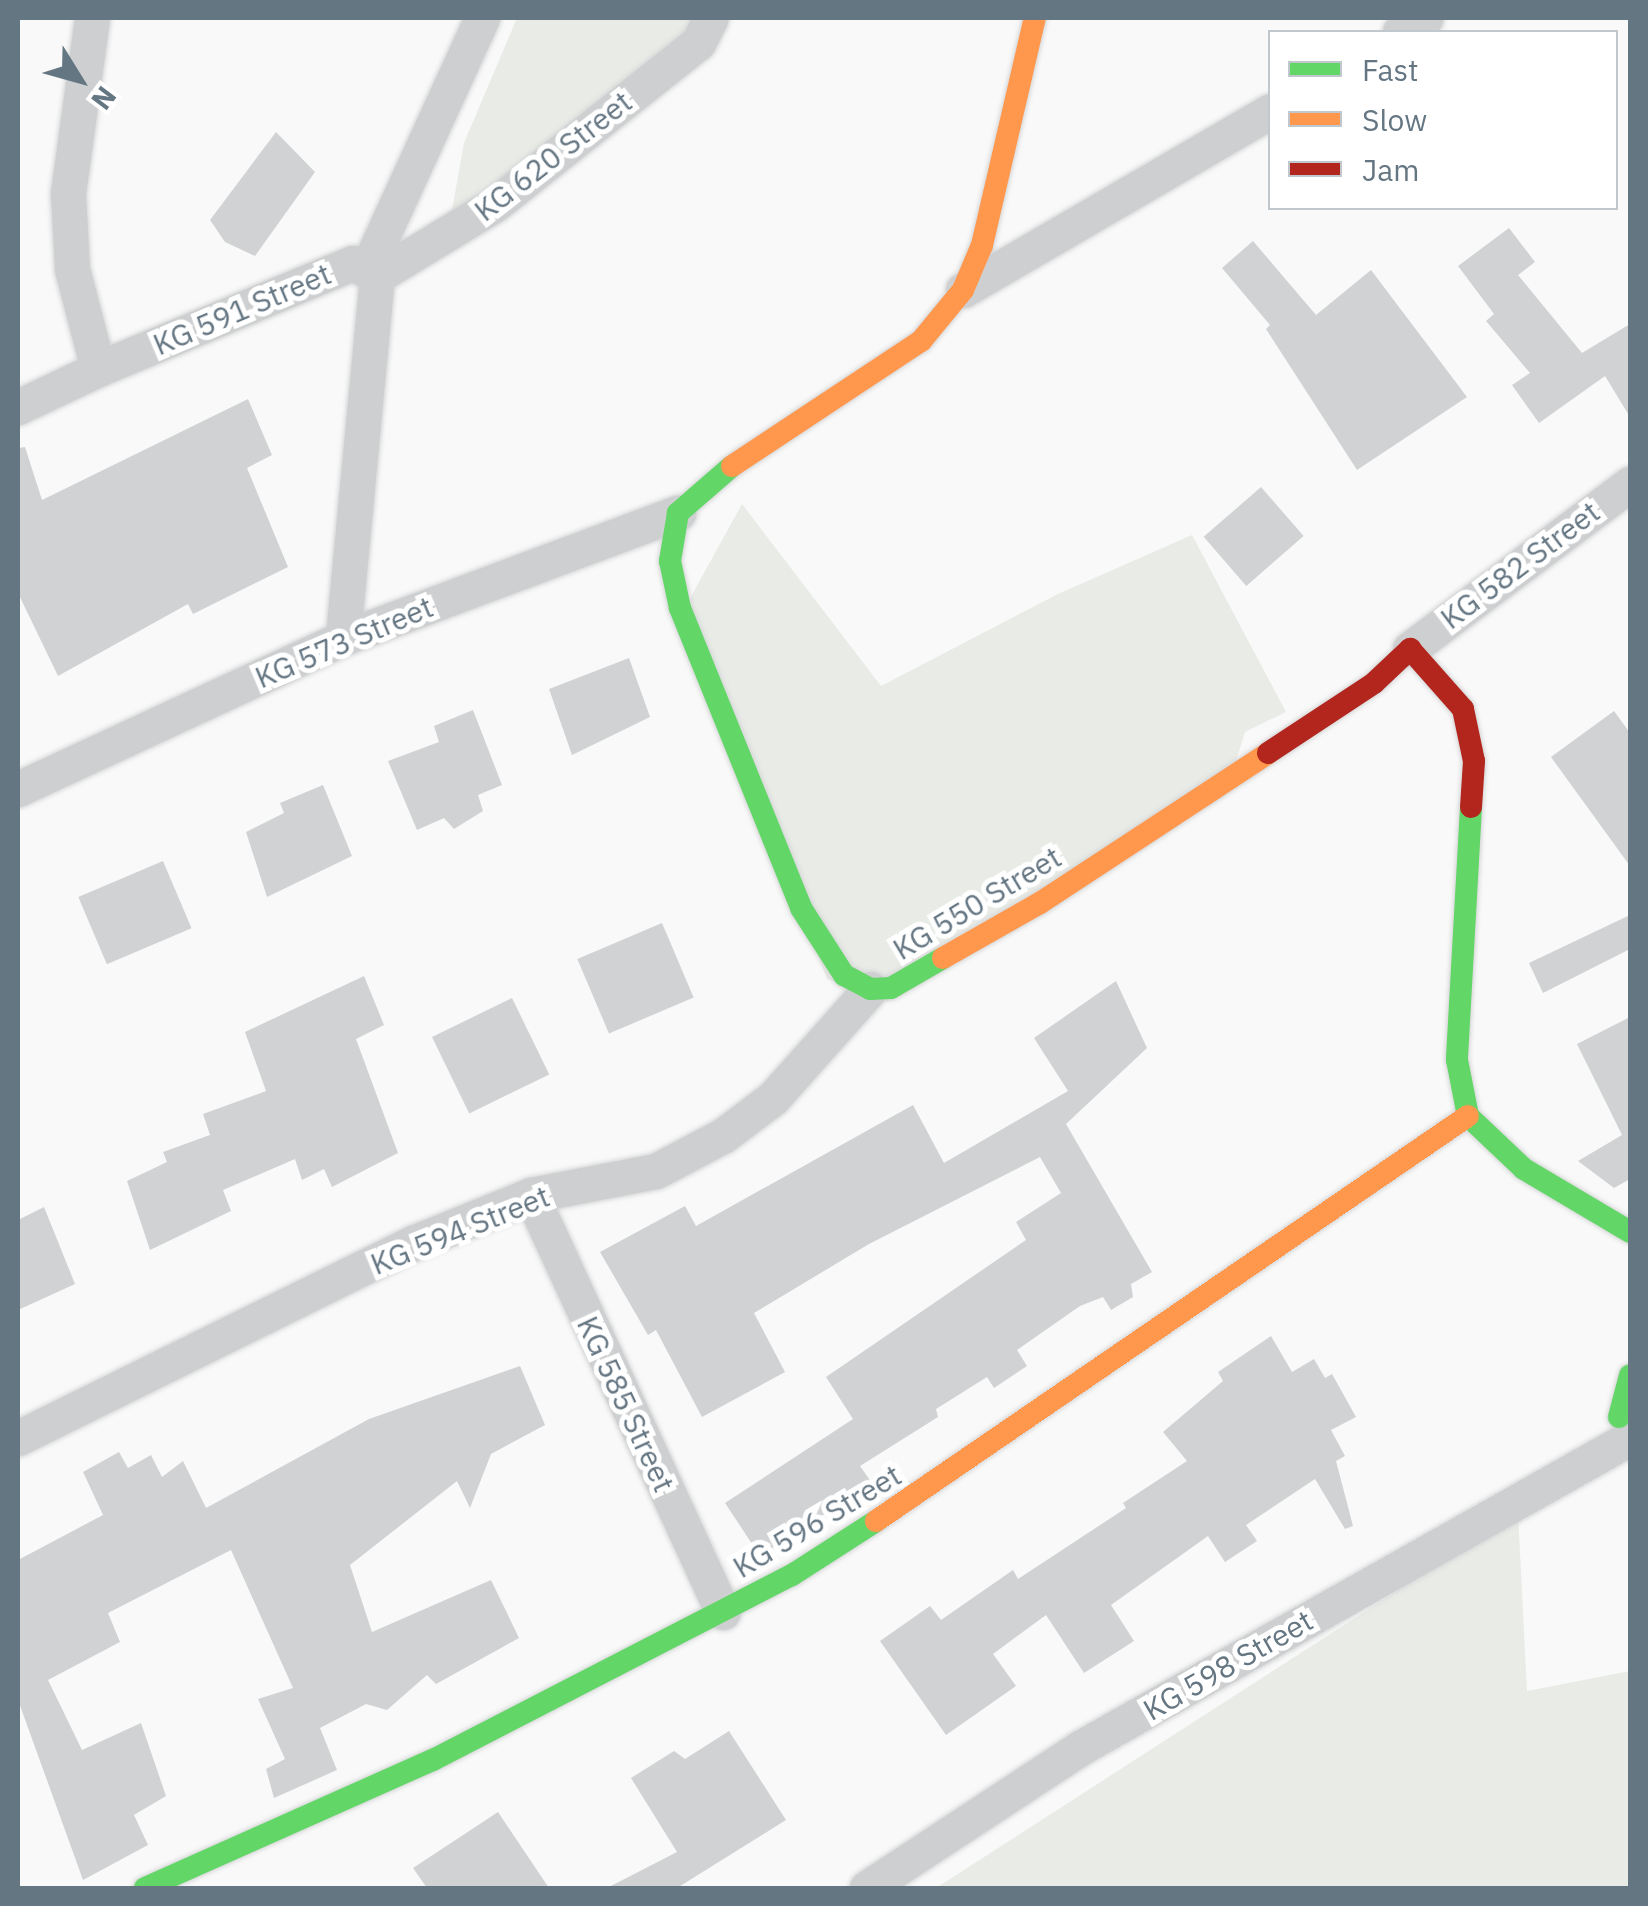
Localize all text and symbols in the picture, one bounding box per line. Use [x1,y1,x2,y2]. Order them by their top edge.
north arrow [30,30,130,130]
legend [1268,30,1618,210]
text: Fast [1362,50,1419,89]
text: N [83,79,125,118]
street label: KG 620 Street [467,83,639,229]
text: Slow [1362,100,1427,139]
text: Jam [1362,150,1420,189]
street label: KG 591 Street [148,255,336,363]
street label: KG 582 Street [1433,494,1607,636]
street label: KG 573 Street [250,588,438,696]
street label: KG 550 Street [886,839,1068,967]
street label: KG 594 Street [365,1178,555,1282]
street label: KG 585 Street [570,1310,682,1498]
street label: KG 596 Street [726,1457,908,1585]
street label: KG 598 Street [1137,1602,1319,1728]

